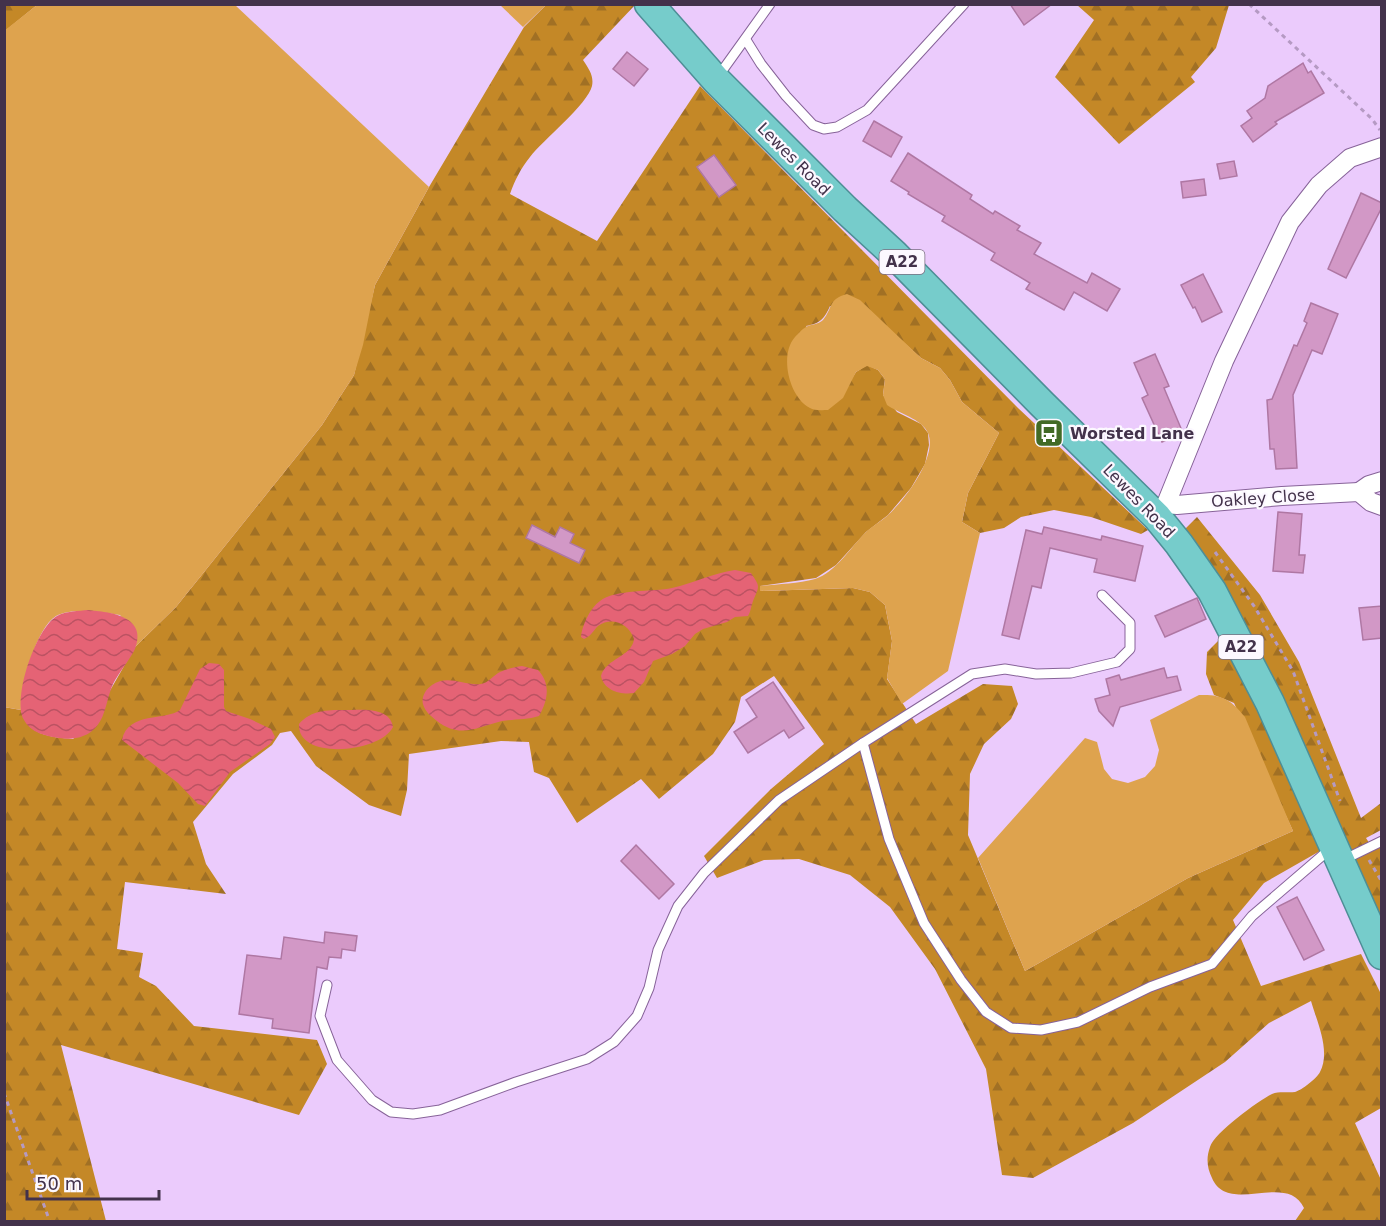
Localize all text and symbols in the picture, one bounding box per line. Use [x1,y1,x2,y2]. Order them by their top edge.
street label: Lewes Road [754,119,834,199]
road number: A22 [880,250,924,274]
bus stop icon: Worsted Lane [1033,417,1065,449]
place label: Worsted Lane [1070,424,1194,443]
street label: Lewes Road [1099,460,1179,542]
street label: Oakley Close [1210,485,1316,511]
road number: A22 [1218,635,1264,659]
scale bar [27,1163,159,1201]
text: 50 m [36,1173,82,1194]

